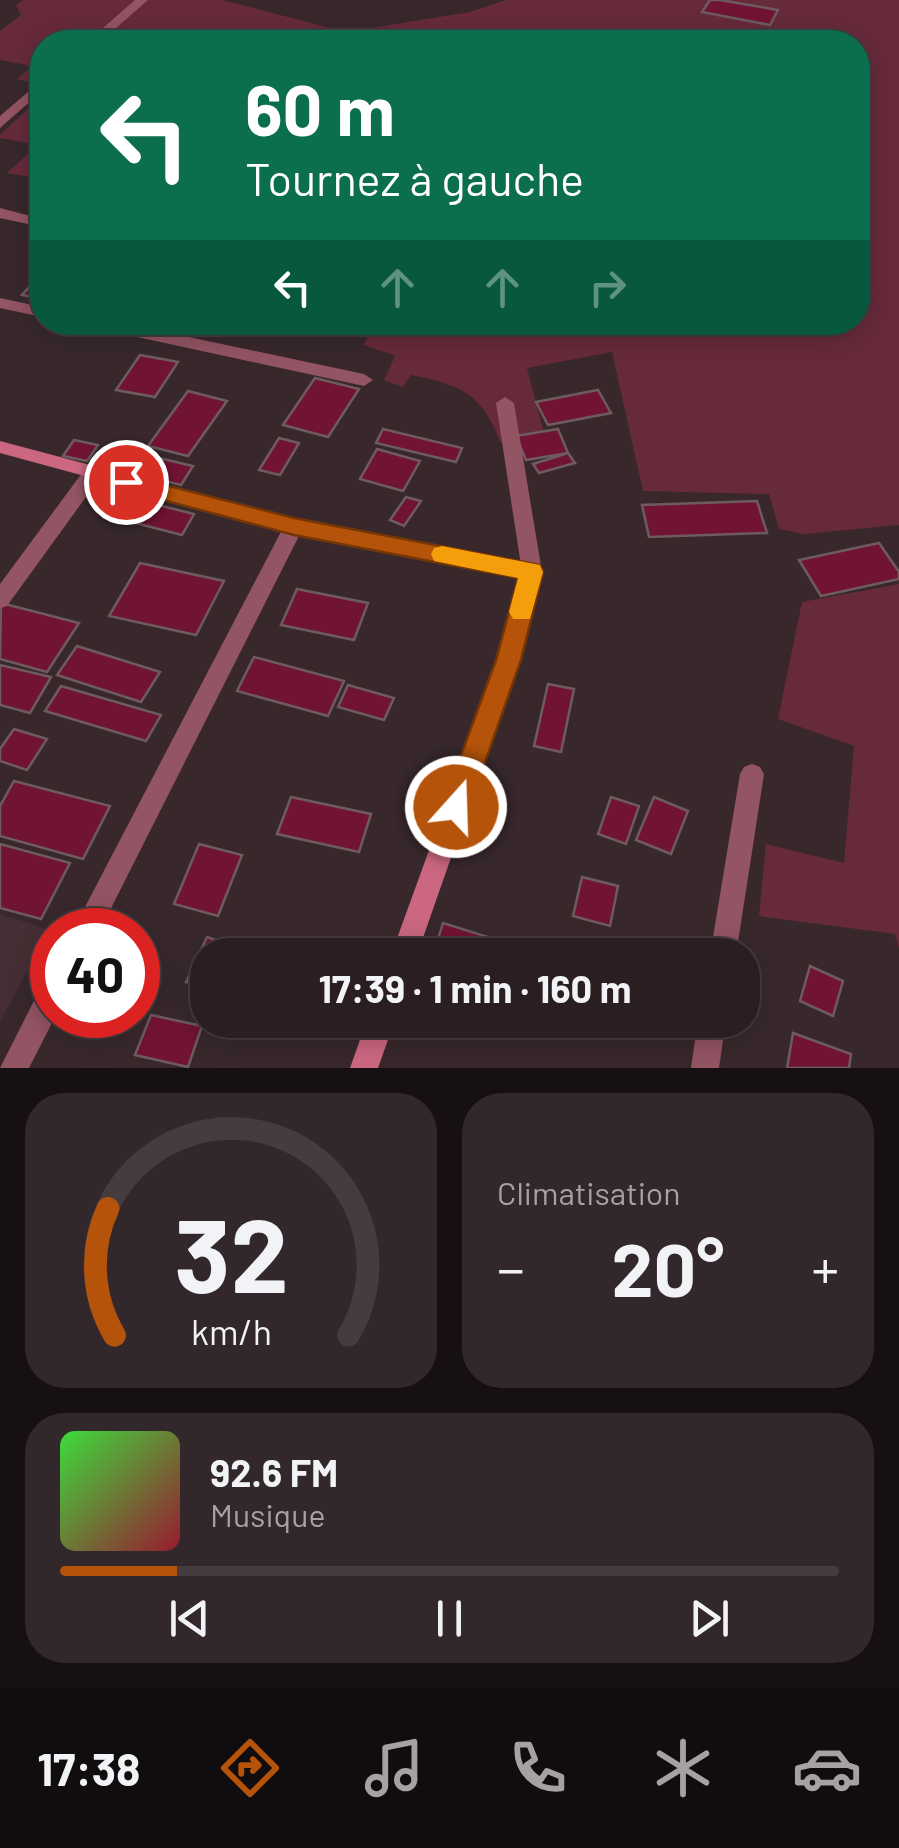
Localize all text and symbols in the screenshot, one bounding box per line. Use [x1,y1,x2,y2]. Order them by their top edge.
text: 60 m [245,66,395,150]
icon: left [80,70,210,200]
text: Tournez à gauche [245,151,584,205]
icon: left [265,260,320,315]
icon: ahead [370,260,425,315]
icon: ahead [475,260,530,315]
icon: right [580,260,635,315]
pin [84,440,169,525]
icon: arrive [99,455,154,510]
position arrow [404,755,508,859]
speed limit sign: 40 [30,908,160,1038]
text: 17:39 · 1 min · 160 m [318,965,632,1011]
text: Climatisation [497,1173,681,1211]
text: 32 [174,1189,288,1314]
text: 20° [612,1222,724,1312]
text: − [497,1234,525,1300]
text: + [811,1234,839,1300]
text: km/h [191,1309,271,1352]
text: 92.6 FM [210,1449,338,1495]
text: Musique [210,1495,325,1533]
icon: previous [162,1591,217,1646]
icon: pause [422,1591,477,1646]
icon: next [682,1591,737,1646]
icon: directions [215,1733,285,1803]
icon: music [359,1733,429,1803]
icon: phone [503,1733,573,1803]
icon: climate [648,1733,718,1803]
icon: car [792,1733,862,1803]
text: 17:38 [37,1741,140,1795]

